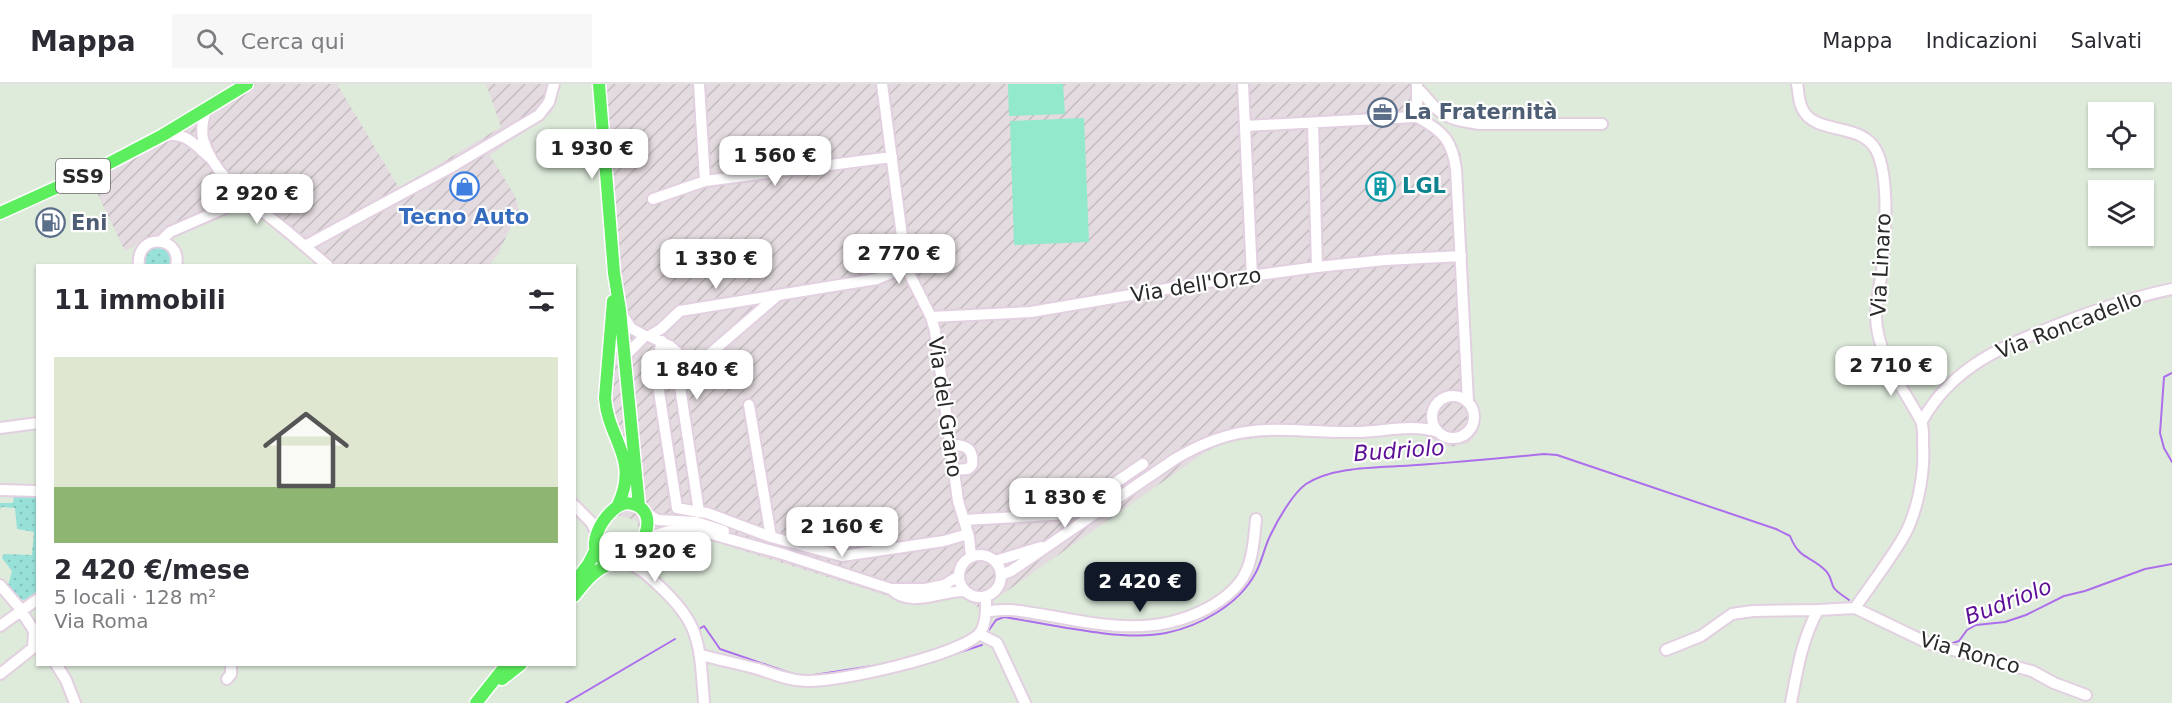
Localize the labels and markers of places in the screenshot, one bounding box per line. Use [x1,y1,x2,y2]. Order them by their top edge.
office icon: La Fraternità [1367,96,1399,128]
place label: La Fraternità [1404,100,1557,124]
pin: 1 930 € [537,129,647,180]
pin: 1 560 € [720,136,830,187]
shop icon: Tecno Auto [448,170,480,202]
building icon: LGL [1365,170,1397,202]
pin: 2 920 € [202,174,312,225]
place label: LGL [1402,174,1446,198]
place label: Tecno Auto [399,205,529,229]
fuel station icon: Eni [34,207,66,239]
place label: Eni [71,211,108,235]
pin: 2 770 € [844,234,954,285]
pin: 1 330 € [661,239,771,290]
pin: 2 710 € [1836,346,1946,397]
pin: 1 840 € [642,350,752,401]
pin: 1 830 € [1010,478,1120,529]
pin: 2 160 € [787,507,897,558]
pin: 1 920 € [600,532,710,583]
pin: 2 420 € [1085,562,1195,613]

